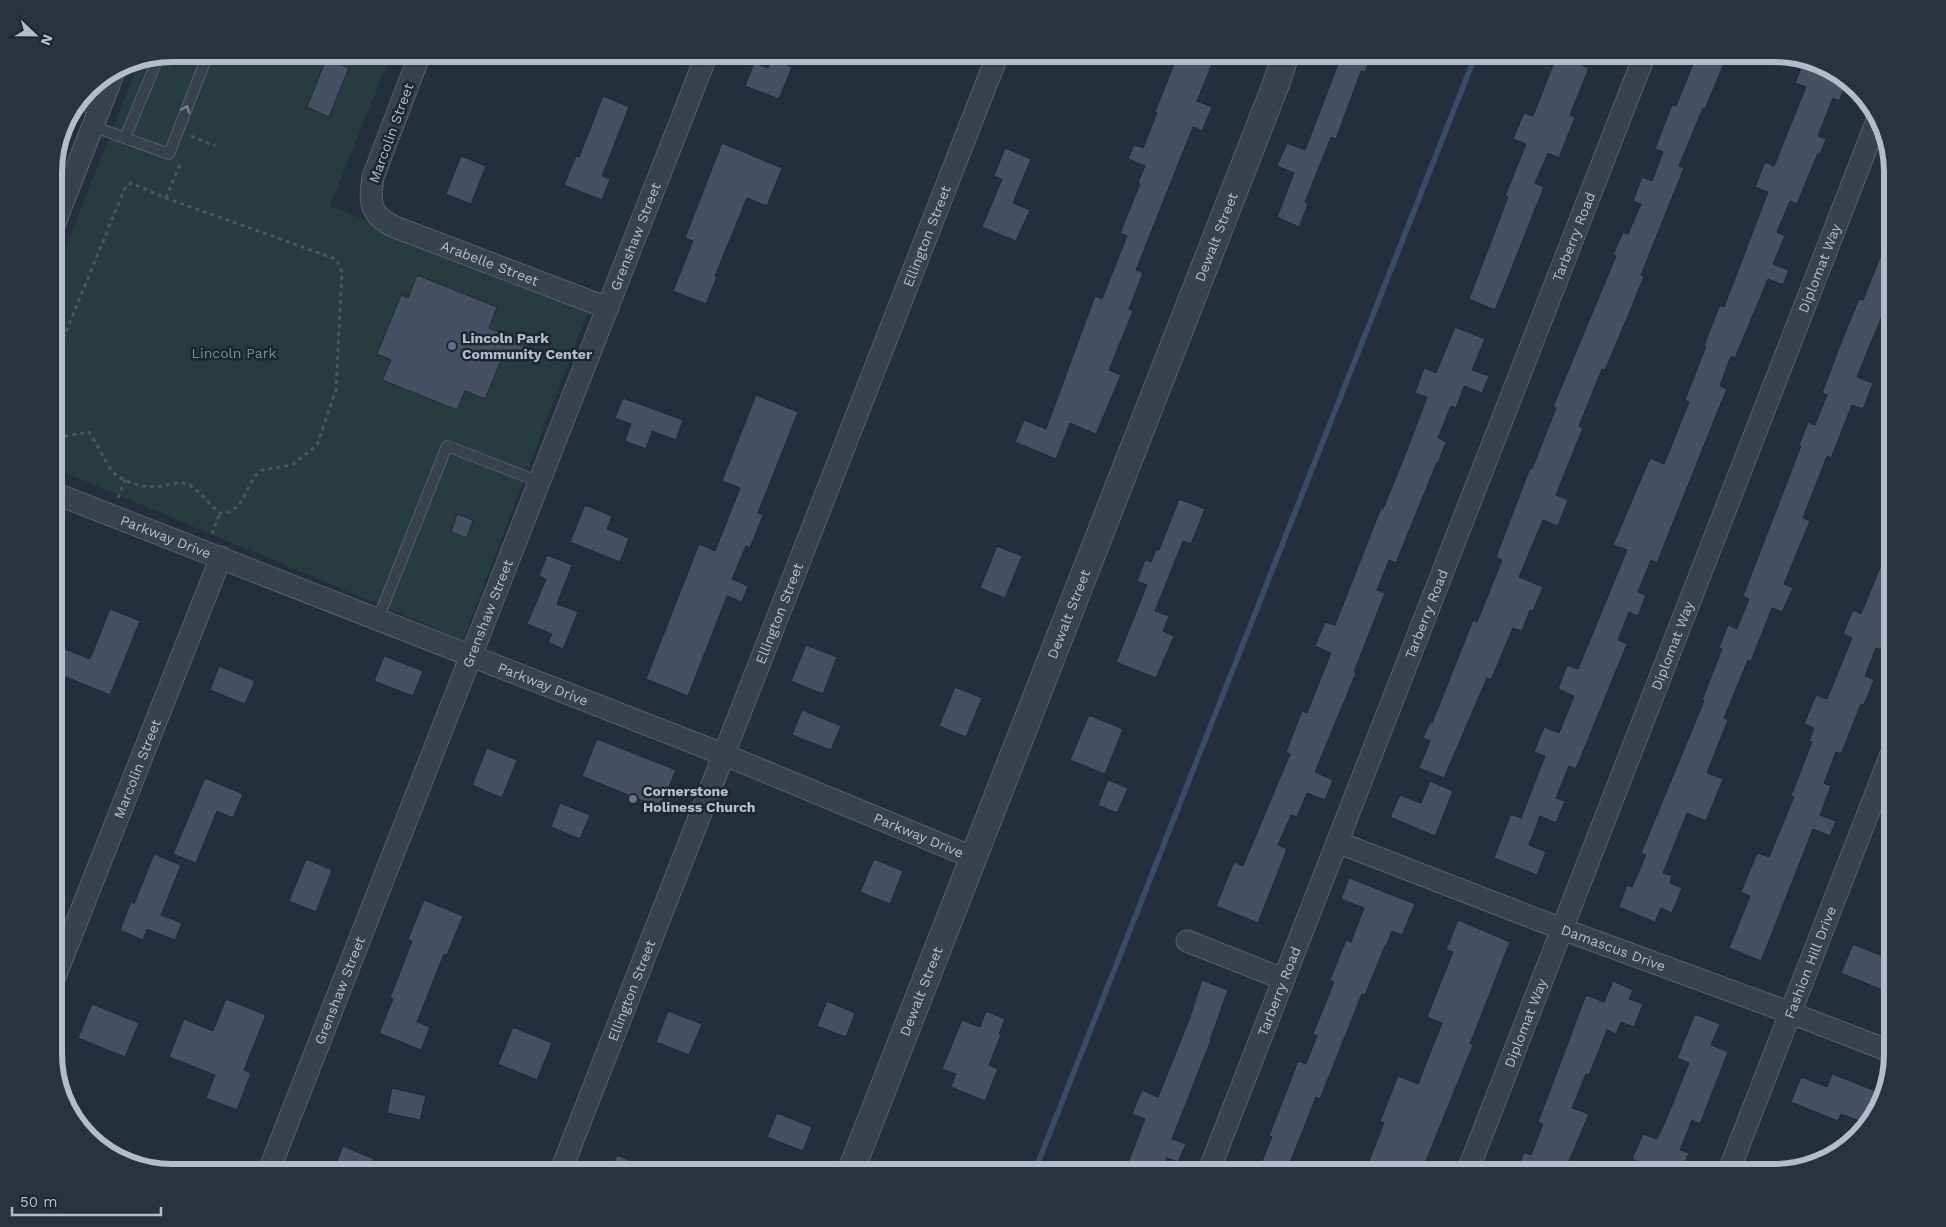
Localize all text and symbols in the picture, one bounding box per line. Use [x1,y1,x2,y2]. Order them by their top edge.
north arrow [10,10,60,60]
text: N [38,32,56,48]
street label: Marcolin Street [366,81,417,185]
one-way arrow [181,105,191,113]
street label: Grenshaw Street [607,180,664,293]
street label: Ellington Street [900,183,954,289]
street label: Dewalt Street [1191,190,1241,284]
street label: Tarberry Road [1549,190,1598,284]
street label: Diplomat Way [1795,221,1844,315]
street label: Arabelle Street [439,237,541,289]
place label: Lincoln Park Community Center [462,330,592,362]
marker: Lincoln Park Community Center [446,340,458,352]
park label: Lincoln Park [192,345,276,361]
street label: Parkway Drive [118,512,213,562]
street label: Grenshaw Street [459,557,516,670]
street label: Ellington Street [752,560,806,666]
street label: Dewalt Street [1044,567,1093,661]
street label: Tarberry Road [1402,567,1451,661]
street label: Diplomat Way [1648,598,1697,692]
street label: Parkway Drive [496,659,591,709]
street label: Marcolin Street [110,717,164,821]
place label: Cornerstone Holiness Church [643,783,756,815]
marker: Cornerstone Holiness Church [627,793,639,805]
street label: Parkway Drive [871,809,966,861]
street label: Fashion Hill Drive [1781,904,1839,1021]
street label: Damascus Drive [1559,921,1668,974]
street label: Grenshaw Street [311,934,368,1047]
street label: Ellington Street [604,937,658,1043]
street label: Dewalt Street [896,944,946,1038]
street label: Tarberry Road [1254,944,1304,1038]
street label: Diplomat Way [1501,975,1550,1070]
scale bar [12,1184,161,1216]
text: 50 m [20,1193,57,1211]

